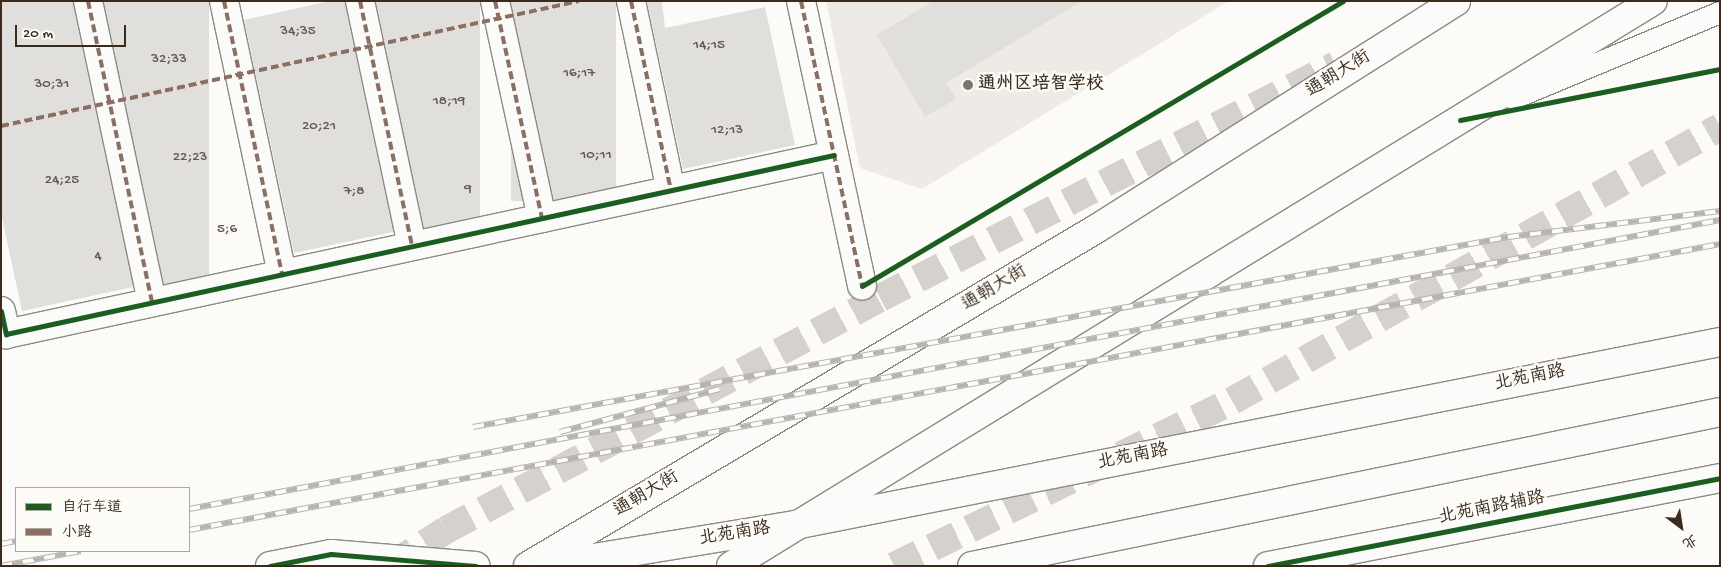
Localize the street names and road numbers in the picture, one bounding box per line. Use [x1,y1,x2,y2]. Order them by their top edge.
street label: 通朝大街 [1303,47,1375,103]
street label: 通朝大街 [959,261,1031,317]
street label: 北苑南路 [1493,362,1567,396]
street label: 北苑南路 [1096,441,1170,475]
street label: 通朝大街 [611,467,683,523]
street label: 北苑南路辅路 [1437,488,1547,530]
street label: 北苑南路 [698,519,772,551]

